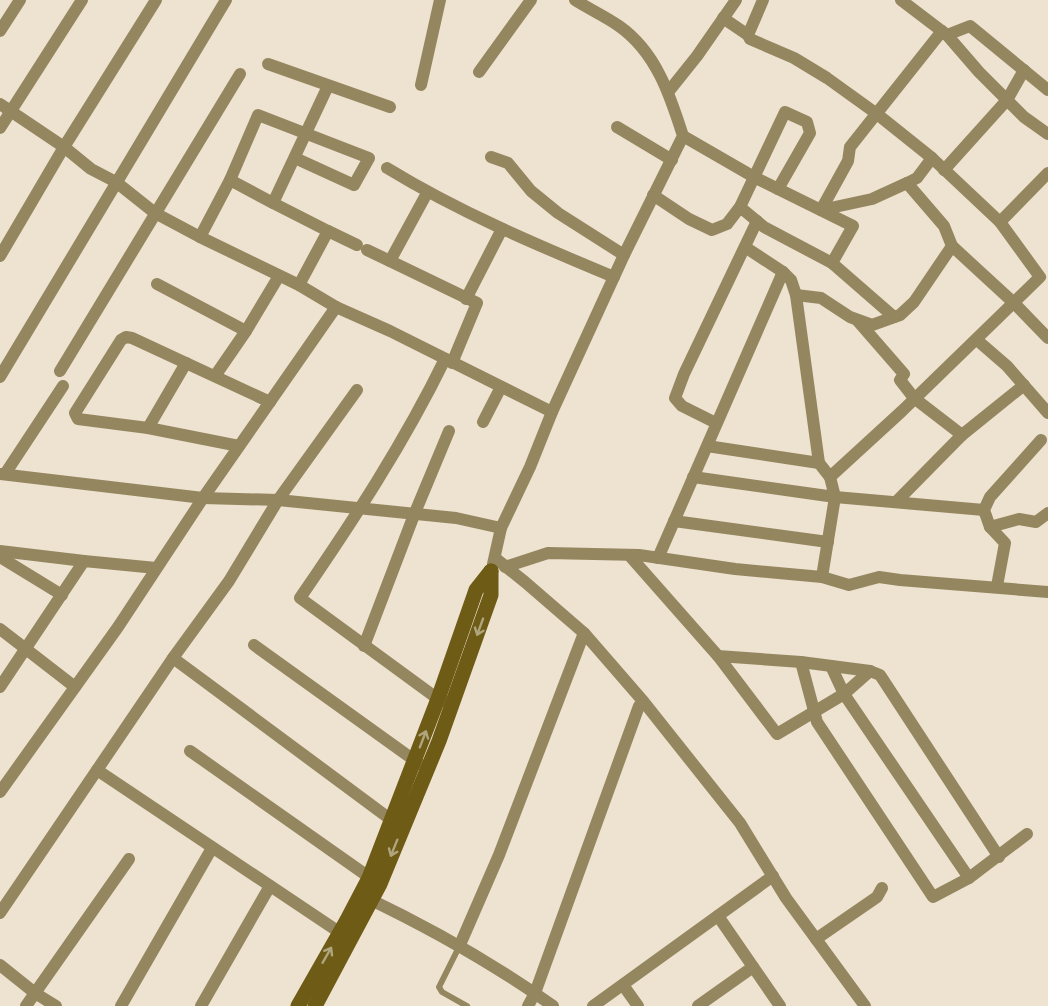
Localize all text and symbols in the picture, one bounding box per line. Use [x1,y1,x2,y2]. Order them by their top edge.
one-way arrow [473,618,484,636]
one-way arrow [418,730,429,749]
one-way arrow [388,839,399,857]
one-way arrow [321,947,333,964]

